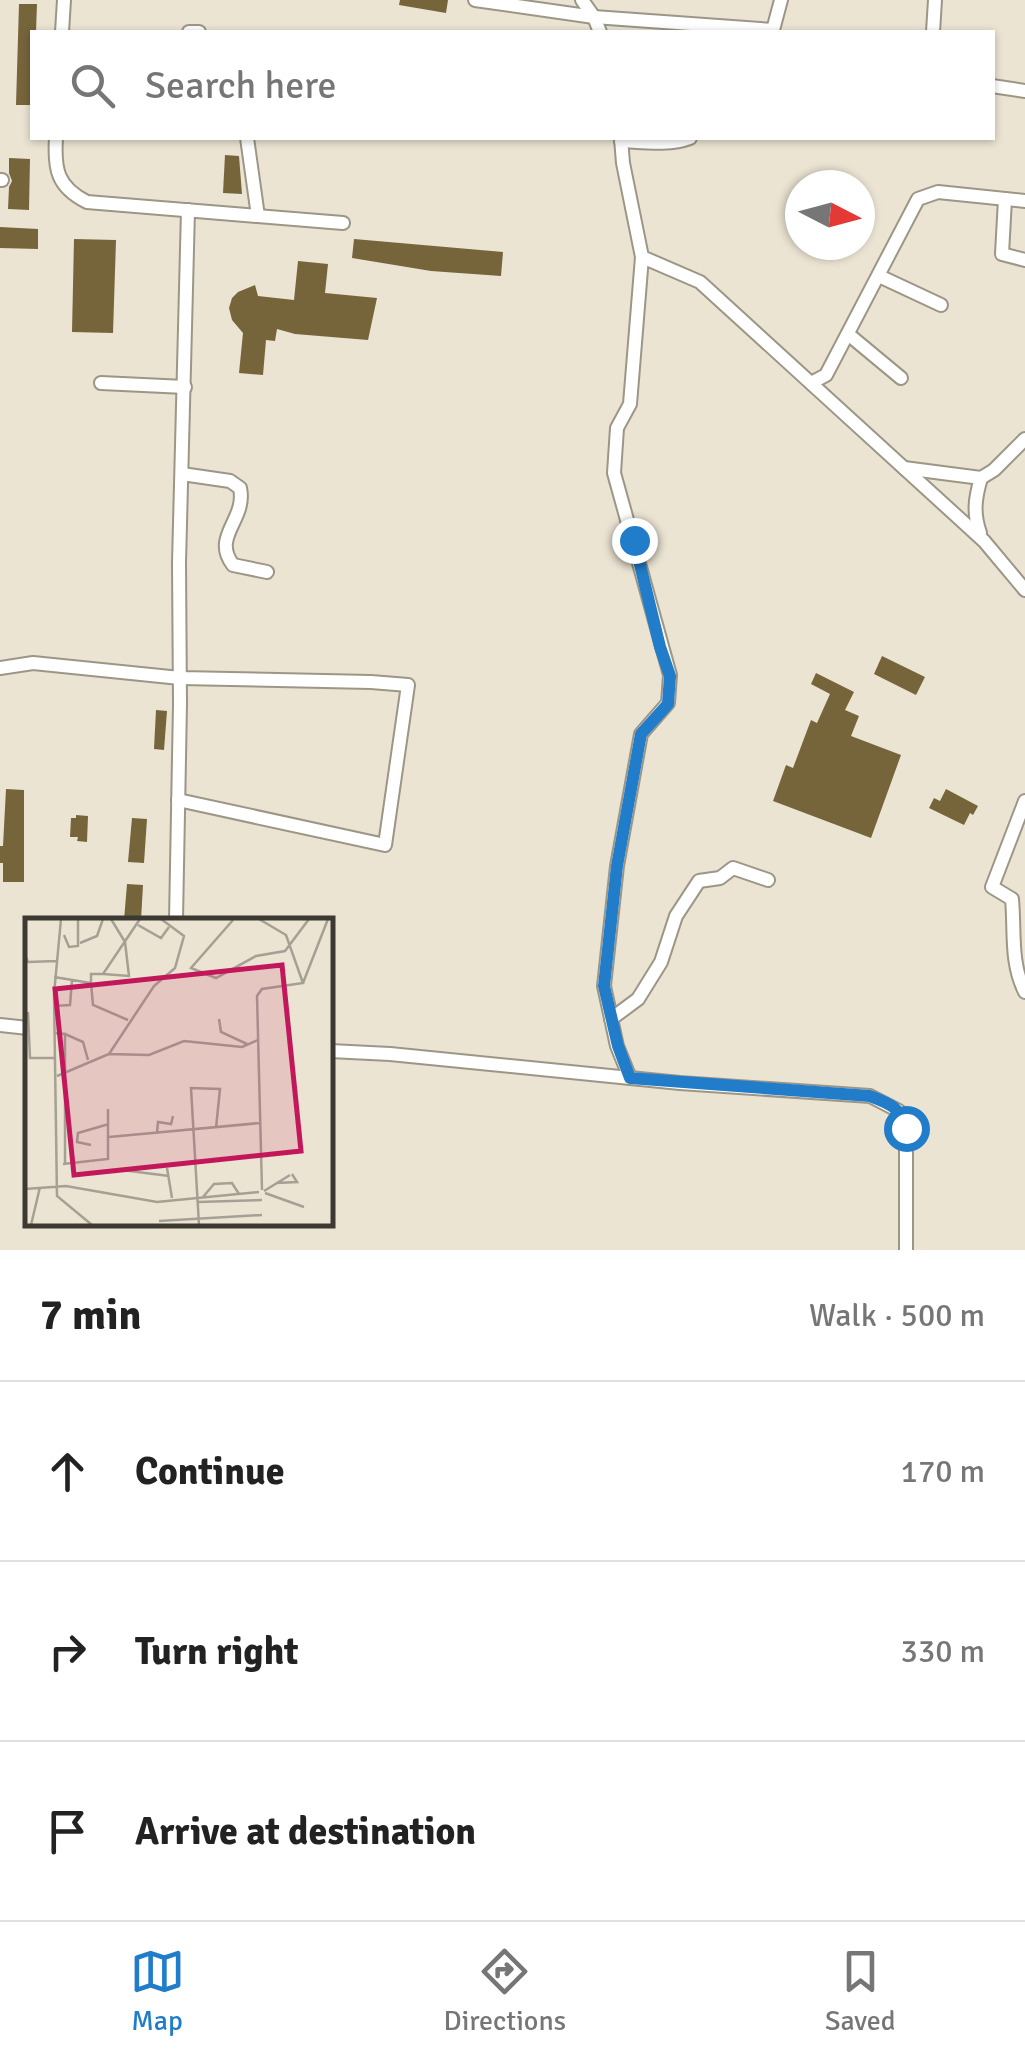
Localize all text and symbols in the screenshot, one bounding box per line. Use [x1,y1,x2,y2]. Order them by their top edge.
search box [30,30,995,140]
icon: search [65,58,120,113]
text: Search here [145,62,337,109]
north arrow [785,170,875,260]
route end [612,518,658,564]
inset map [25,918,332,1225]
route start [884,1106,930,1152]
text: 7 min [40,1290,141,1341]
text: Walk · 500 m [809,1296,985,1335]
icon: ahead [40,1444,95,1499]
text: Continue [135,1448,285,1495]
text: 170 m [901,1452,985,1491]
icon: right [40,1624,95,1679]
text: Turn right [135,1628,299,1675]
text: 330 m [901,1632,985,1671]
icon: arrive [40,1804,95,1859]
text: Arrive at destination [135,1808,476,1855]
tab: Map [130,1944,185,2038]
tab: Directions [444,1944,566,2038]
tab: Saved [825,1944,895,2038]

